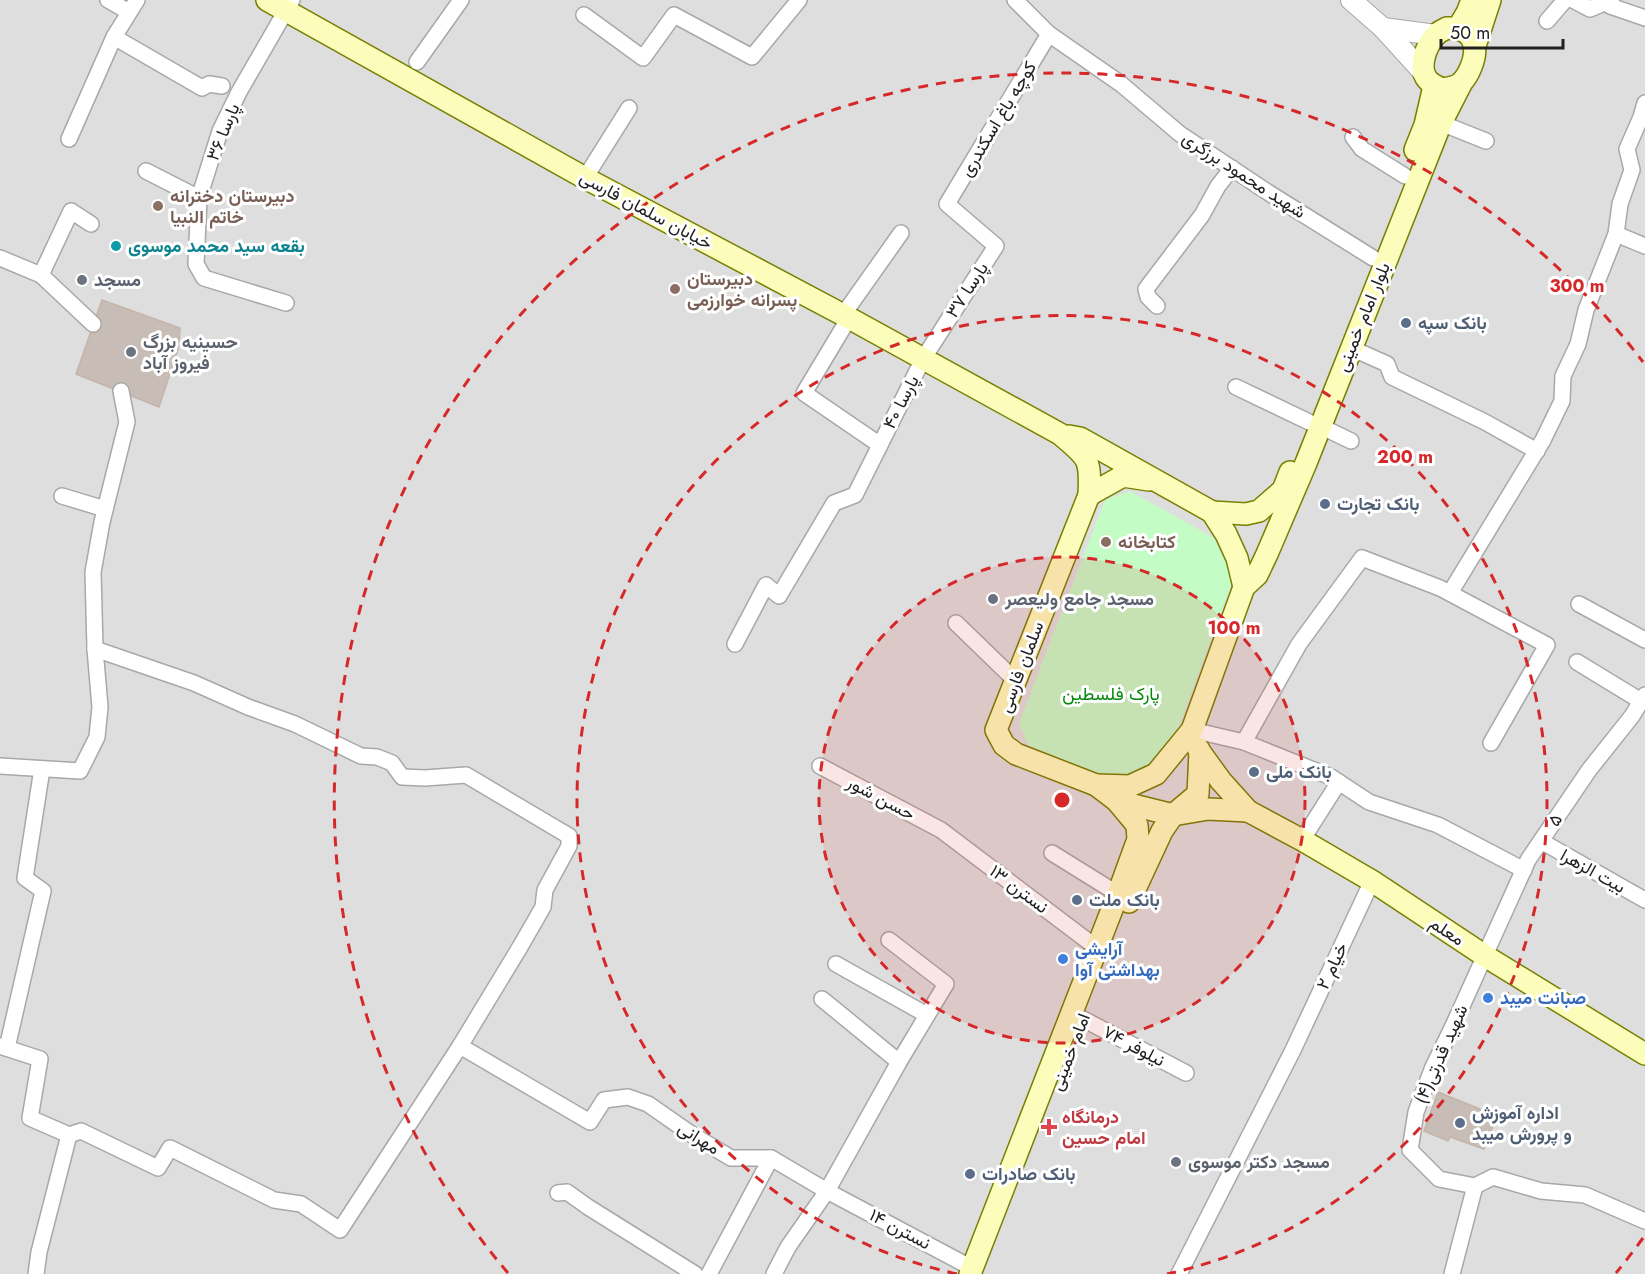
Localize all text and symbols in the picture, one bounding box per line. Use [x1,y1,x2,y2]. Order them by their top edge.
scale bar [1441,12,1562,50]
text: 50 m [1450,20,1490,46]
street label: کوچه باغ اسکندری [953,56,1043,182]
street label: پارسا ۳۶ [200,99,246,165]
street label: شهید محمود برزگری [1177,125,1311,225]
street label: خیابان سلمان فارسی [575,164,717,256]
place label: دبیرستان دخترانه خاتم النبیا [170,183,295,230]
marker: دبیرستان دخترانه خاتم النبیا [151,199,165,213]
place label: بقعه سید محمد موسوی [128,233,305,259]
marker: بقعه سید محمد موسوی [109,239,123,253]
street label: پارسا ۳۷ [939,257,995,323]
street label: بلوار امام خمینی [1329,258,1397,376]
place label: دبیرستان پسرانه خوارزمی [687,266,797,313]
place label: مسجد [94,267,141,293]
marker: مسجد [75,273,89,287]
text: 300 m [1549,273,1605,299]
marker: دبیرستان پسرانه خوارزمی [668,282,682,296]
place label: بانک سپه [1418,310,1487,336]
marker: بانک سپه [1399,316,1413,330]
place label: حسینیه بزرگ فیروز آباد [143,329,238,376]
marker: حسینیه بزرگ فیروز آباد [124,345,138,359]
street label: پارسا ۴۰ [876,371,926,433]
text: 200 m [1377,444,1433,470]
place label: بانک تجارت [1337,491,1419,517]
marker: بانک تجارت [1318,497,1332,511]
place label: کتابخانه [1118,529,1176,555]
marker: کتابخانه [1099,535,1113,549]
place label: مسجد جامع ولیعصر [1004,586,1154,612]
marker: مسجد جامع ولیعصر [986,592,1000,606]
text: 100 m [1207,615,1261,641]
street label: سلمان فارسی [992,617,1050,717]
park label: پارک فلسطین [1062,681,1160,707]
place label: بانک ملی [1266,759,1332,785]
marker: بانک ملی [1247,765,1261,779]
street label: حسن شور [841,769,920,827]
centre of rings [1052,790,1072,810]
street label: ۵ [1541,808,1569,832]
street label: بیت الزهرا [1556,842,1630,900]
street label: نسترن ۱۳ [984,858,1054,920]
place label: بانک ملت [1089,887,1160,913]
marker: بانک ملت [1070,893,1084,907]
street label: معلم [1424,910,1470,952]
place label: آرایشی بهداشتی آوا [1075,936,1160,983]
street label: خیام ۲ [1310,938,1354,994]
marker: آرایشی بهداشتی آوا [1056,952,1070,966]
place label: صبانت میبد [1500,985,1586,1011]
marker: صبانت میبد [1481,991,1495,1005]
street label: شهید قدرتی(۴) [1408,1000,1474,1108]
street label: امام خمینی [1043,1009,1097,1095]
street label: نیلوفر ۷۴ [1098,1019,1170,1073]
place label: اداره آموزش و پرورش میبد [1472,1100,1572,1147]
place label: درمانگاه امام حسین [1062,1104,1146,1151]
street label: مهرانی [673,1115,725,1161]
marker: اداره آموزش و پرورش میبد [1453,1116,1467,1130]
marker: درمانگاه امام حسین [1040,1118,1058,1136]
place label: مسجد دکتر موسوی [1188,1149,1330,1175]
marker: مسجد دکتر موسوی [1169,1155,1183,1169]
place label: بانک صادرات [982,1161,1075,1187]
marker: بانک صادرات [963,1167,977,1181]
street label: نسترن ۱۴ [865,1202,935,1256]

